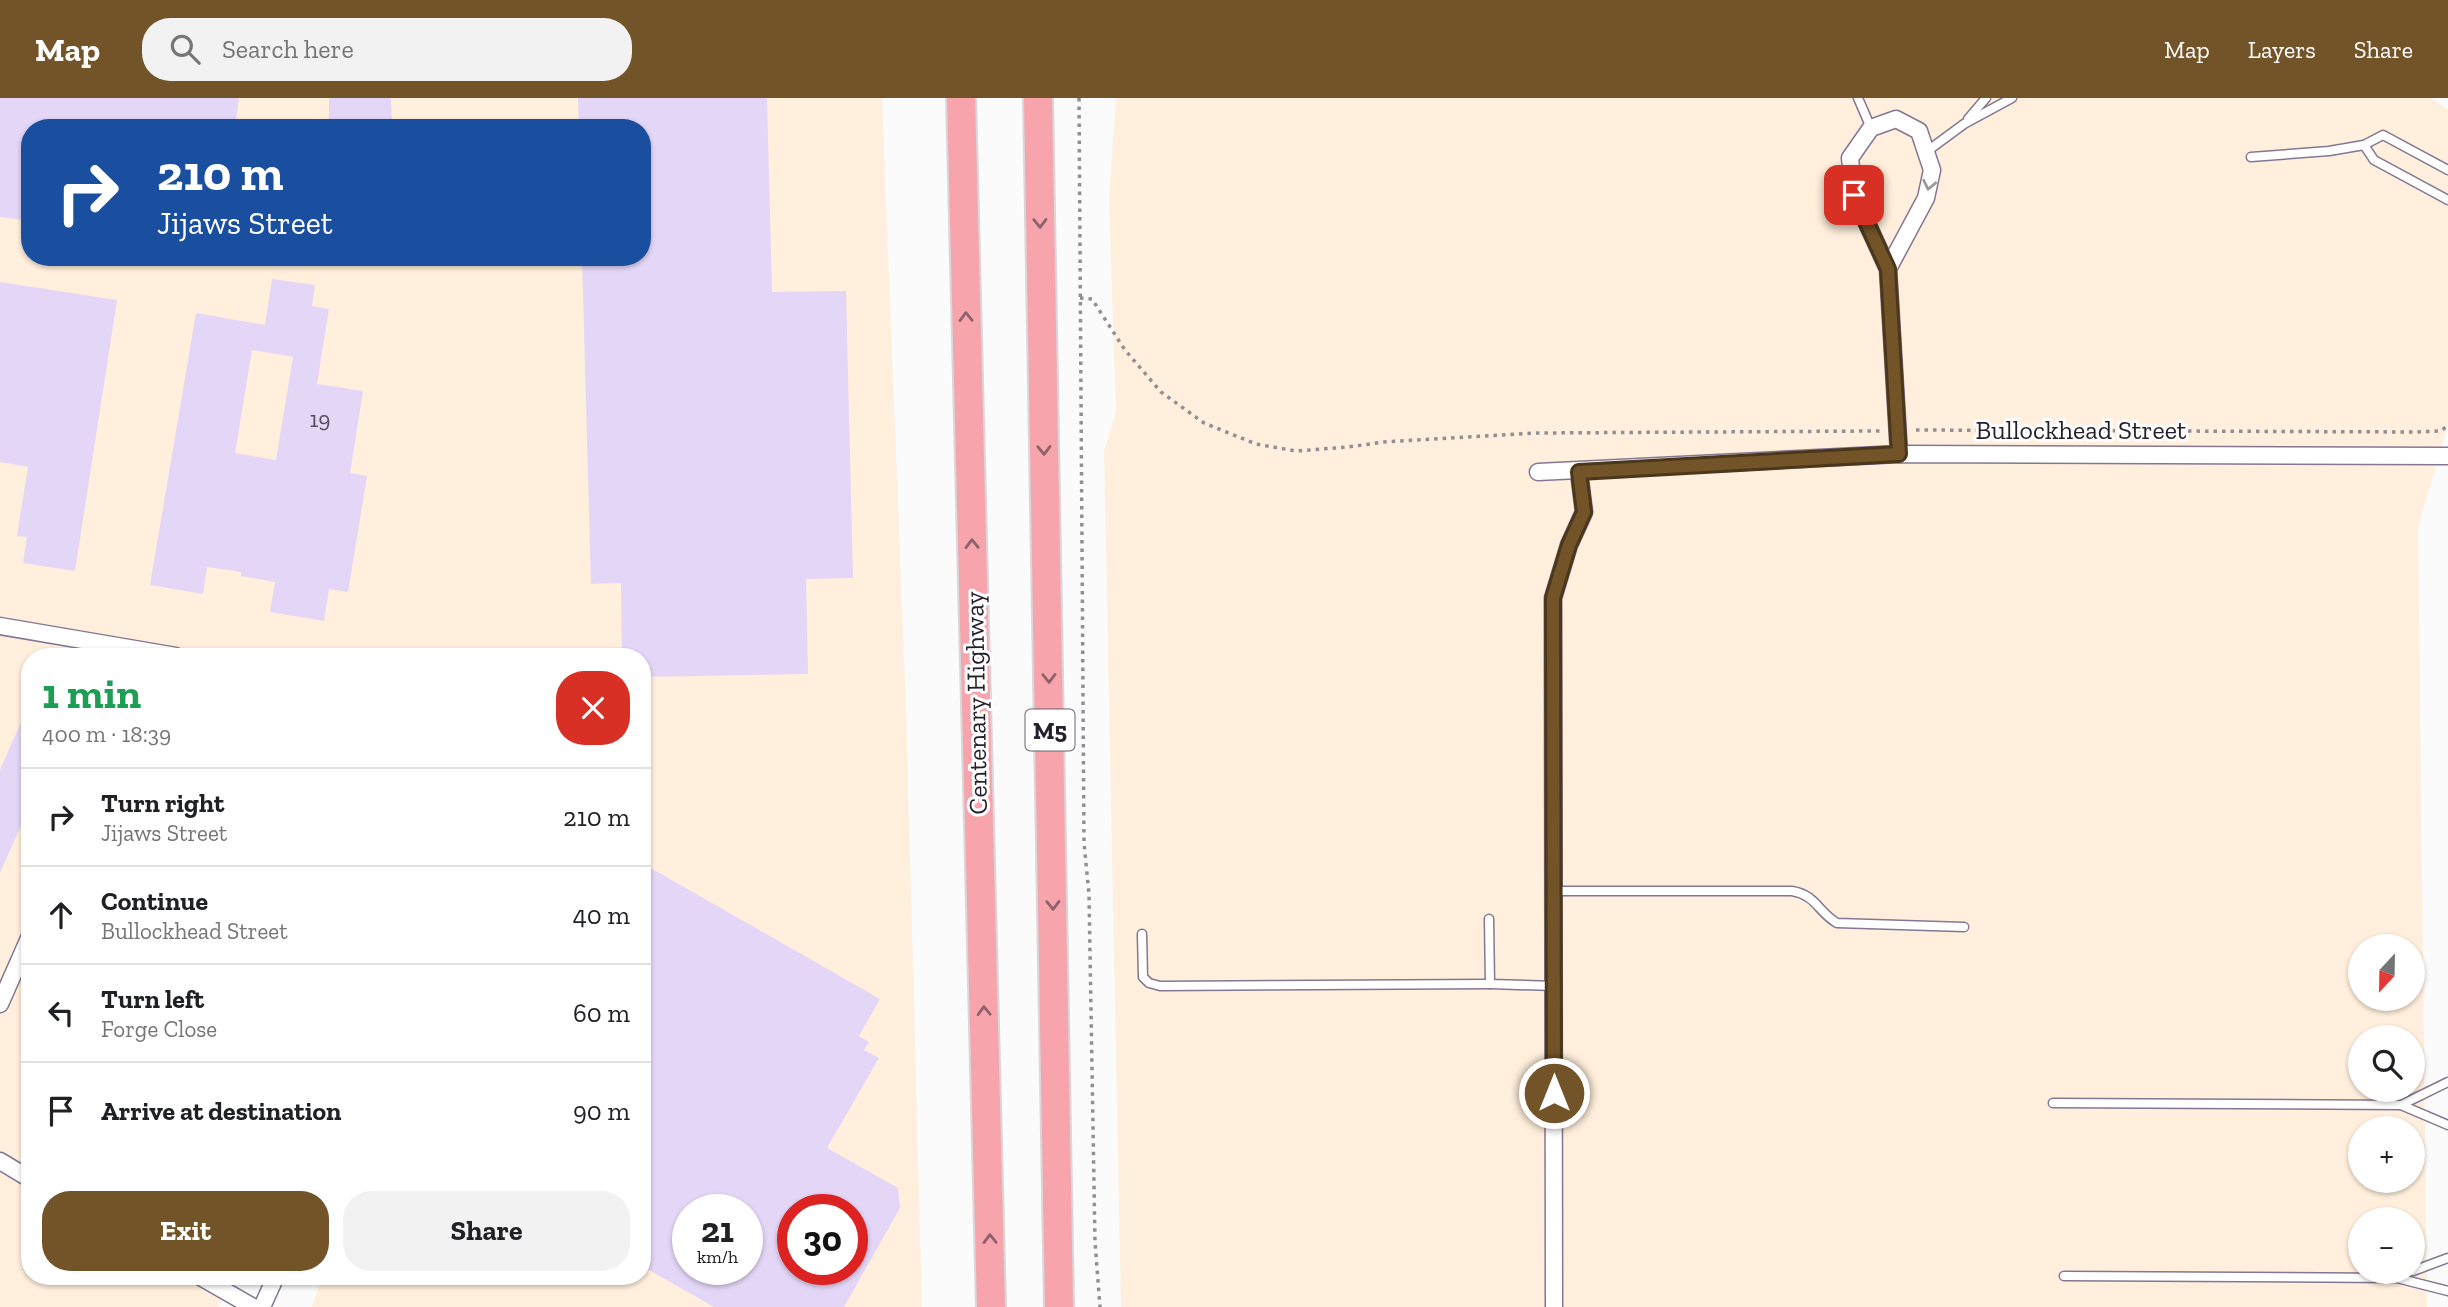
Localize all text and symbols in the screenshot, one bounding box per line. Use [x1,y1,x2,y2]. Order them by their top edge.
search box [142,18,632,81]
text: Map [35,30,100,69]
icon: search [166,30,204,68]
text: Search here [222,33,354,65]
text: Map [2164,35,2210,64]
text: Layers [2248,35,2316,64]
text: Share [2354,35,2413,64]
text: 210 m [157,144,283,203]
icon: right [42,147,133,238]
pin [1824,165,1884,225]
icon: arrive [1835,176,1873,214]
one-way arrow [1922,179,1937,191]
text: Jijaws Street [157,204,333,242]
one-way arrow [1033,217,1048,228]
one-way arrow [959,311,974,322]
house number: 19 [309,405,331,433]
street label: Bullockhead Street [1975,414,2187,446]
one-way arrow [1037,445,1052,456]
one-way arrow [964,538,980,549]
street label: Centenary Highway [958,590,994,815]
text: 1 min [42,668,141,719]
button: close [556,671,630,745]
one-way arrow [1041,673,1057,683]
road number: M5 [1026,710,1074,750]
text: 400 m · 18:39 [42,720,171,748]
text: Turn right [101,787,224,819]
icon: right [42,798,80,836]
text: 210 m [563,801,630,833]
text: Jijaws Street [101,819,227,847]
text: Continue [101,885,208,917]
icon: ahead [42,896,80,934]
text: 40 m [573,899,630,931]
one-way arrow [1046,900,1061,911]
text: Bullockhead Street [101,917,288,945]
north arrow [2348,934,2426,1012]
map controls [2348,934,2425,1284]
text: Turn left [101,983,204,1015]
icon: left [42,994,80,1032]
text: 60 m [573,997,630,1029]
one-way arrow [976,1006,991,1017]
text: Forge Close [101,1015,217,1043]
button: search [2348,1025,2425,1102]
position arrow [1517,1056,1591,1130]
icon: arrive [42,1092,80,1130]
text: Arrive at destination [101,1095,341,1127]
text: 90 m [573,1095,630,1127]
button: + [2348,1116,2425,1193]
button: Exit [42,1191,329,1271]
button: Share [343,1191,630,1271]
speed limit sign: 30 [777,1194,868,1285]
button: − [2348,1207,2425,1284]
text: 21 [701,1209,734,1251]
one-way arrow [982,1233,997,1244]
text: km/h [697,1246,738,1268]

